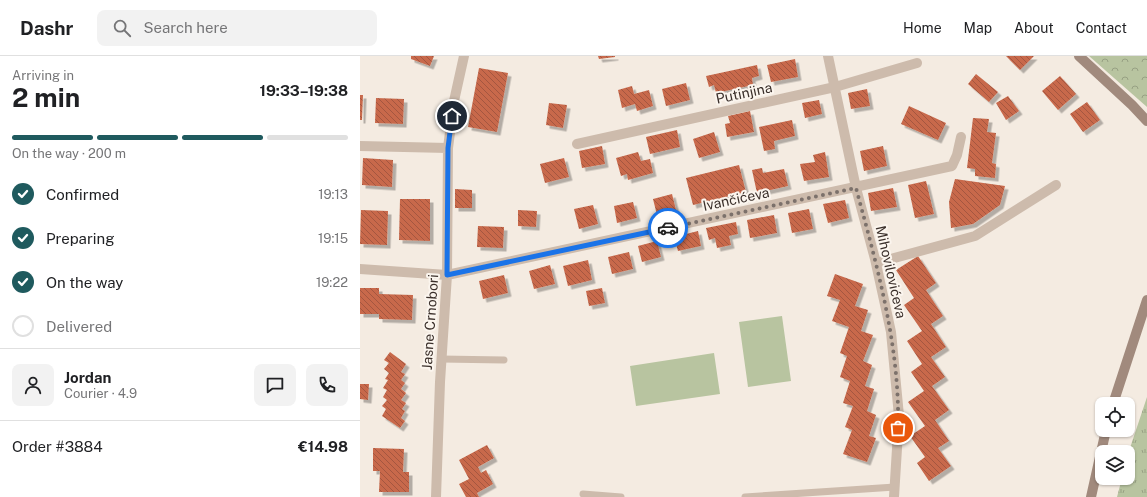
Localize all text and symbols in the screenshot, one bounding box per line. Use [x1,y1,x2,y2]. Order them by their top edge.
search box [97,10,377,46]
text: Dashr [20,17,73,39]
icon: search [111,17,133,39]
text: Search here [143,19,228,36]
text: Home [903,20,942,36]
text: Map [964,20,992,36]
text: About [1014,20,1054,36]
text: Contact [1076,20,1127,36]
text: Arriving in [12,68,74,83]
street label: Putinjina [714,79,774,107]
text: 2 min [12,82,80,113]
text: 19:33–19:38 [260,82,348,99]
pin [435,99,469,133]
icon: home [441,105,463,127]
text: On the way · 200 m [12,146,126,161]
icon: check [12,183,34,205]
street label: Ivančićeva [701,184,771,214]
text: Confirmed [46,186,119,203]
text: 19:13 [318,187,348,202]
courier [648,208,688,248]
icon: car [657,217,679,239]
street label: Mihovilovićeva [873,224,909,320]
icon: check [12,227,34,249]
text: Preparing [46,230,115,247]
text: 19:15 [318,231,348,246]
icon: check [12,271,34,293]
text: On the way [46,274,123,291]
street label: Jasne Crnobori [419,274,441,370]
text: 19:22 [316,275,348,290]
text: Delivered [46,318,112,335]
button: person [12,364,54,406]
button: chat [254,364,296,406]
button: phone [306,364,348,406]
text: Jordan [64,369,111,386]
text: Courier · 4.9 [64,386,137,401]
map controls [1095,397,1135,485]
button: locate [1095,397,1135,437]
pin [881,411,915,445]
icon: bag [887,417,909,439]
text: Order #3884 [12,438,103,455]
text: €14.98 [298,438,348,455]
button: layers [1095,445,1135,485]

